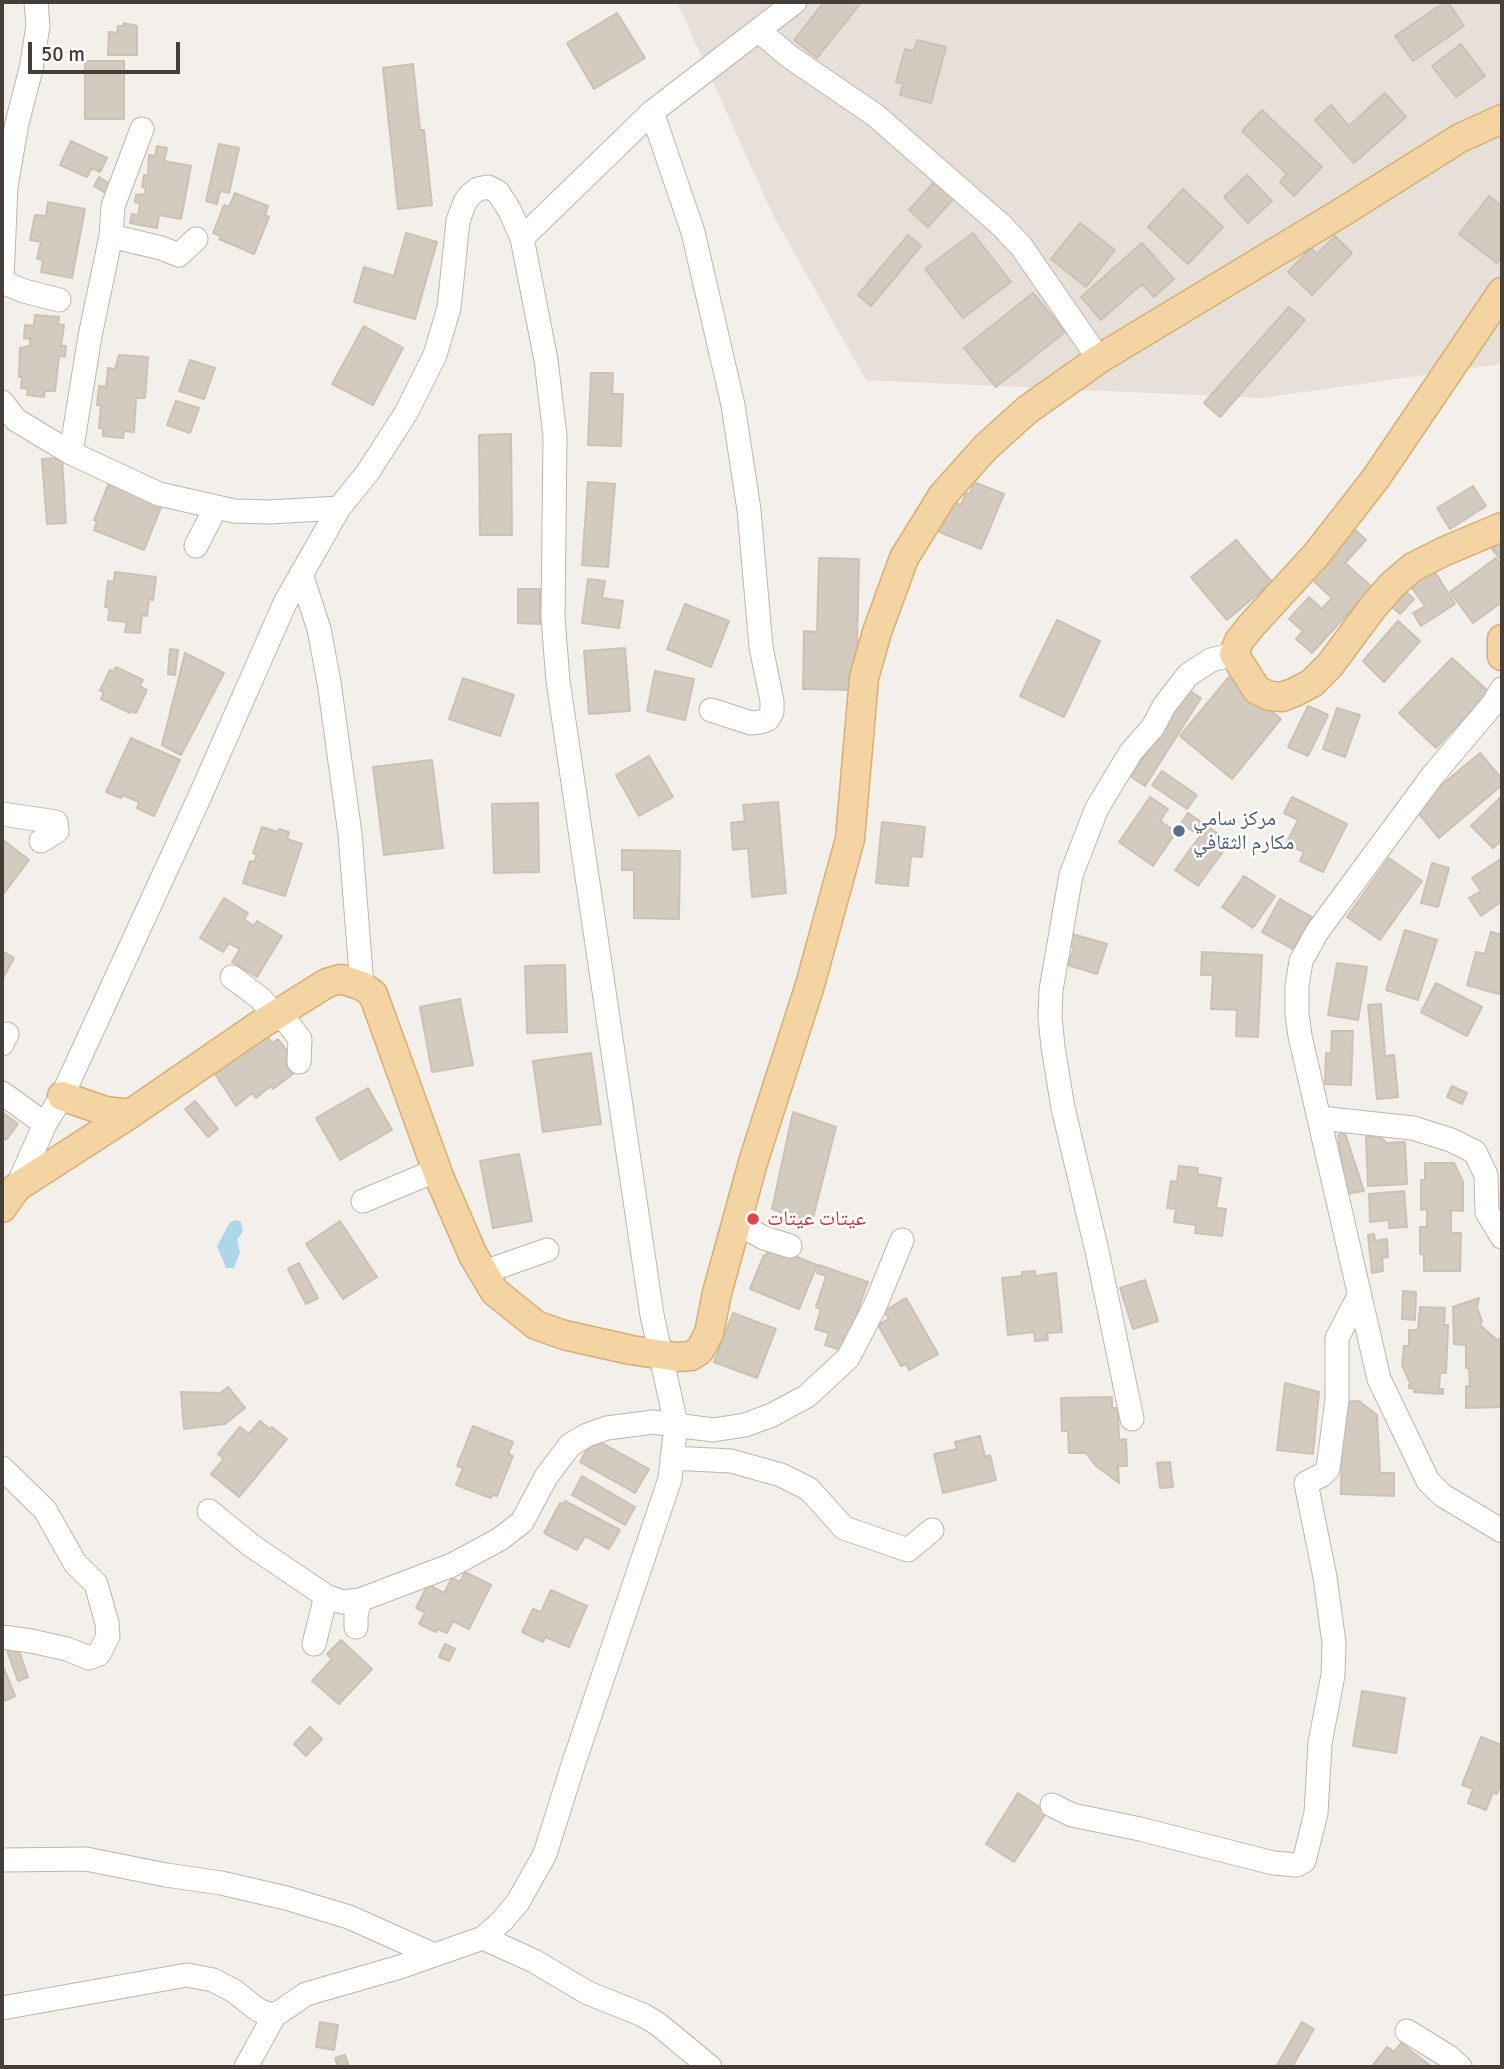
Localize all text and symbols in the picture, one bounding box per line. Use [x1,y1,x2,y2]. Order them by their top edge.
scale bar [32,28,184,72]
text: 50 m [41,41,85,67]
place label: مركز سامي مكارم الثقافي [1193,806,1294,856]
marker: مركز سامي مكارم الثقافي [1171,823,1187,839]
place label: عيتات عيتات [767,1206,866,1232]
marker: عيتات عيتات [745,1211,761,1227]

